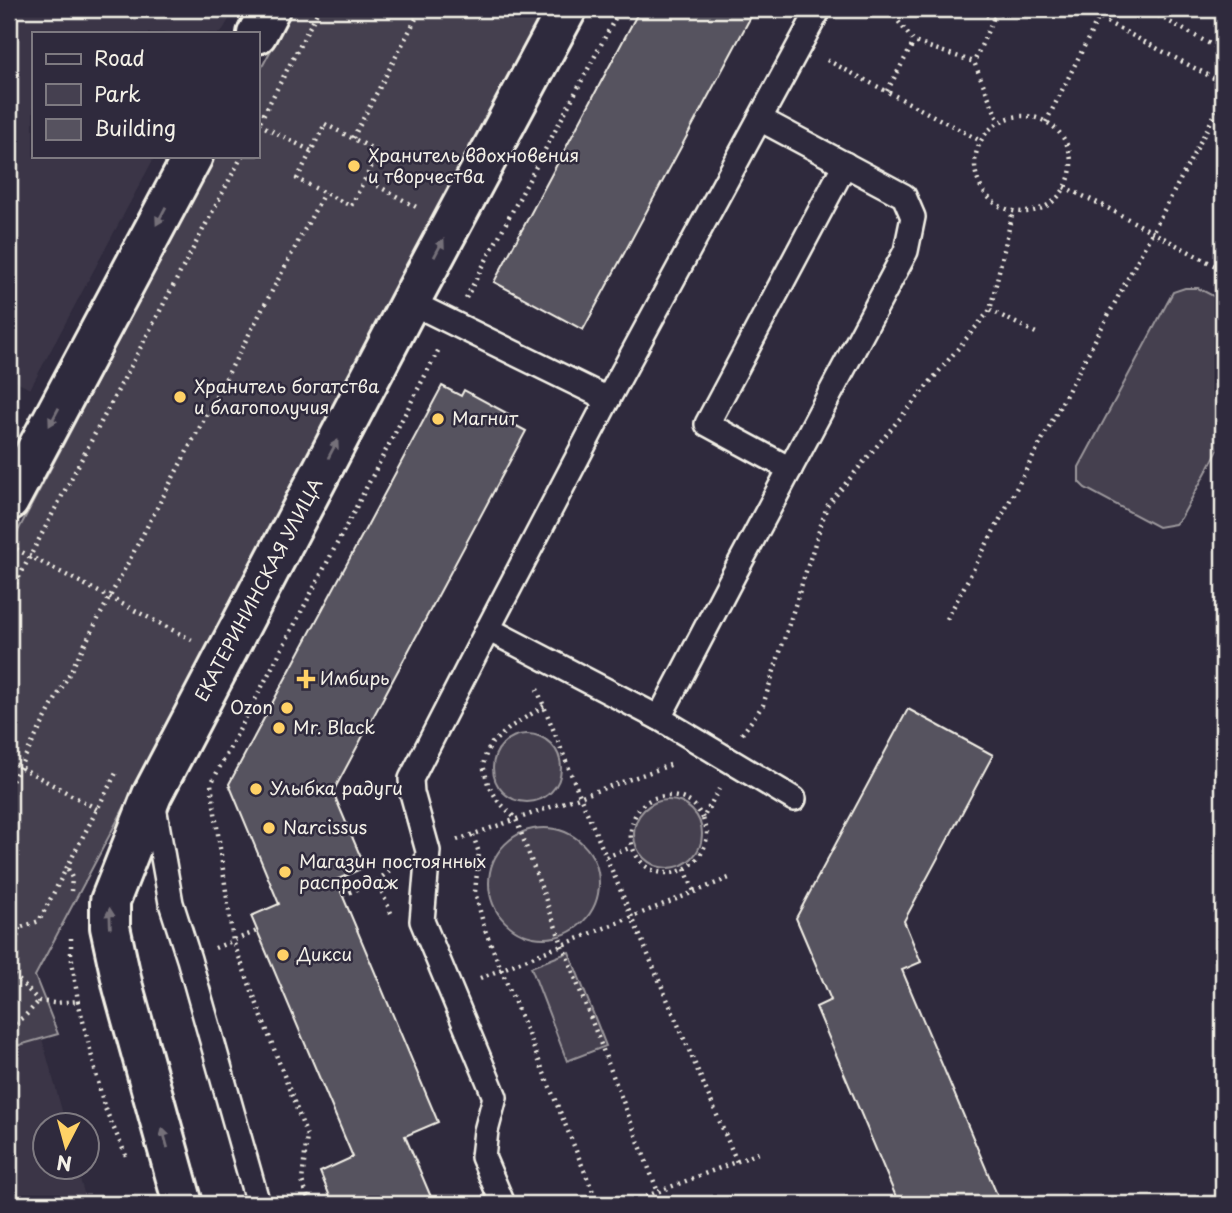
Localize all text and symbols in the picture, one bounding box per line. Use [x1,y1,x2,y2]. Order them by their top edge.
legend [32,32,259,158]
text: Road [94,41,145,73]
text: Park [94,77,141,109]
text: Building [94,111,176,143]
place label: Хранитель вдохновения и творчества [368,141,579,189]
marker: Хранитель вдохновения и творчества [346,158,362,174]
one-way arrow [155,206,167,226]
one-way arrow [433,238,445,258]
place label: Хранитель богатства и благополучия [194,372,380,420]
marker: Хранитель богатства и благополучия [172,389,188,405]
place label: Магнит [452,404,519,431]
one-way arrow [48,407,60,427]
marker: Магнит [430,411,446,427]
one-way arrow [328,439,339,459]
street label: ЕКАТЕРИНИНСКАЯ УЛИЦА [187,473,328,706]
place label: Имбирь [320,664,389,691]
marker: Имбирь [298,671,314,687]
place label: Ozon [230,693,273,720]
marker: Ozon [279,700,295,716]
place label: Mr. Black [293,713,375,740]
marker: Mr. Black [271,720,287,736]
place label: Улыбка радуги [270,774,403,801]
marker: Улыбка радуги [248,781,264,797]
place label: Narcissus [283,813,367,840]
marker: Narcissus [261,820,277,836]
place label: Магазин постоянных распродаж [299,847,486,895]
marker: Магазин постоянных распродаж [277,864,293,880]
one-way arrow [105,907,116,929]
place label: Дикси [296,940,352,967]
marker: Дикси [275,947,291,963]
north arrow [32,1112,102,1182]
one-way arrow [159,1127,170,1149]
text: N [55,1149,73,1179]

